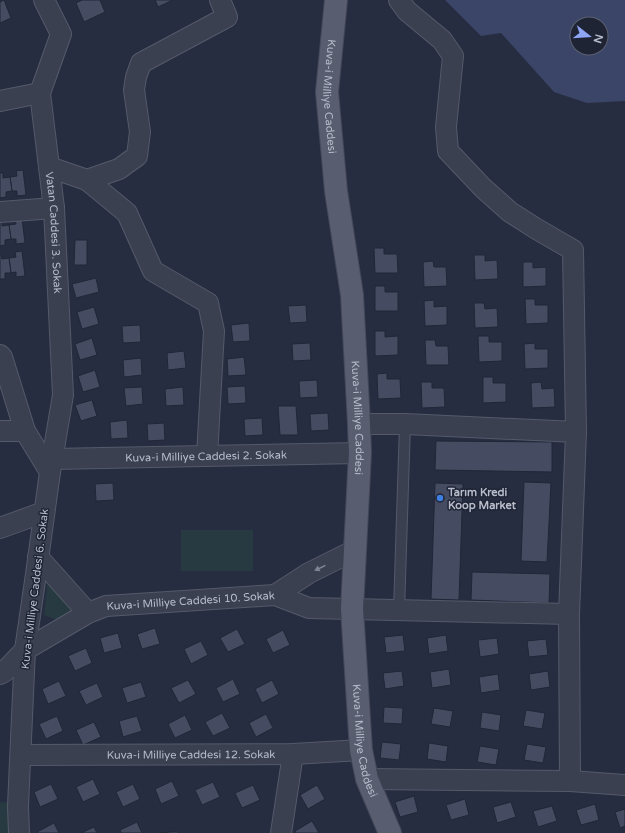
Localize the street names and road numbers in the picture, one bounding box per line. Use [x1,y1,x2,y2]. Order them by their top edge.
street label: Kuva-i Milliye Caddesi [320,39,339,154]
street label: Vatan Caddesi 3. Sokak [43,171,65,294]
street label: Kuva-i Milliye Caddesi [349,360,367,475]
street label: Kuva-i Milliye Caddesi 2. Sokak [125,448,287,464]
street label: Kuva-i Milliye Caddesi 6. Sokak [19,508,51,670]
street label: Kuva-i Milliye Caddesi 10. Sokak [106,589,275,612]
street label: Kuva-i Milliye Caddesi [350,684,380,799]
street label: Kuva-i Milliye Caddesi 12. Sokak [107,748,275,761]

